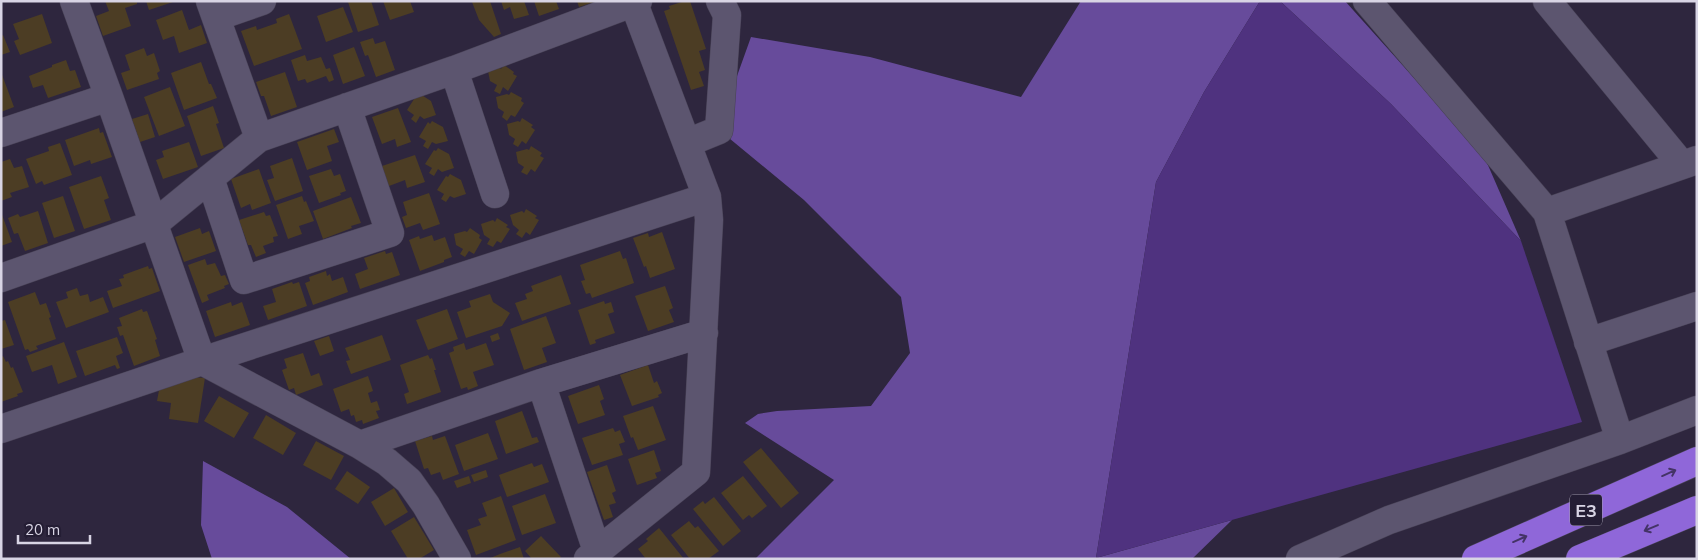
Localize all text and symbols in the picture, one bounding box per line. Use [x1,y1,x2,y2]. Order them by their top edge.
one-way arrow [1661,468,1676,478]
road number: E3 [1570,494,1602,526]
scale bar [18,512,90,544]
text: 20 m [25,520,60,539]
one-way arrow [1644,523,1659,533]
one-way arrow [1512,533,1527,543]

